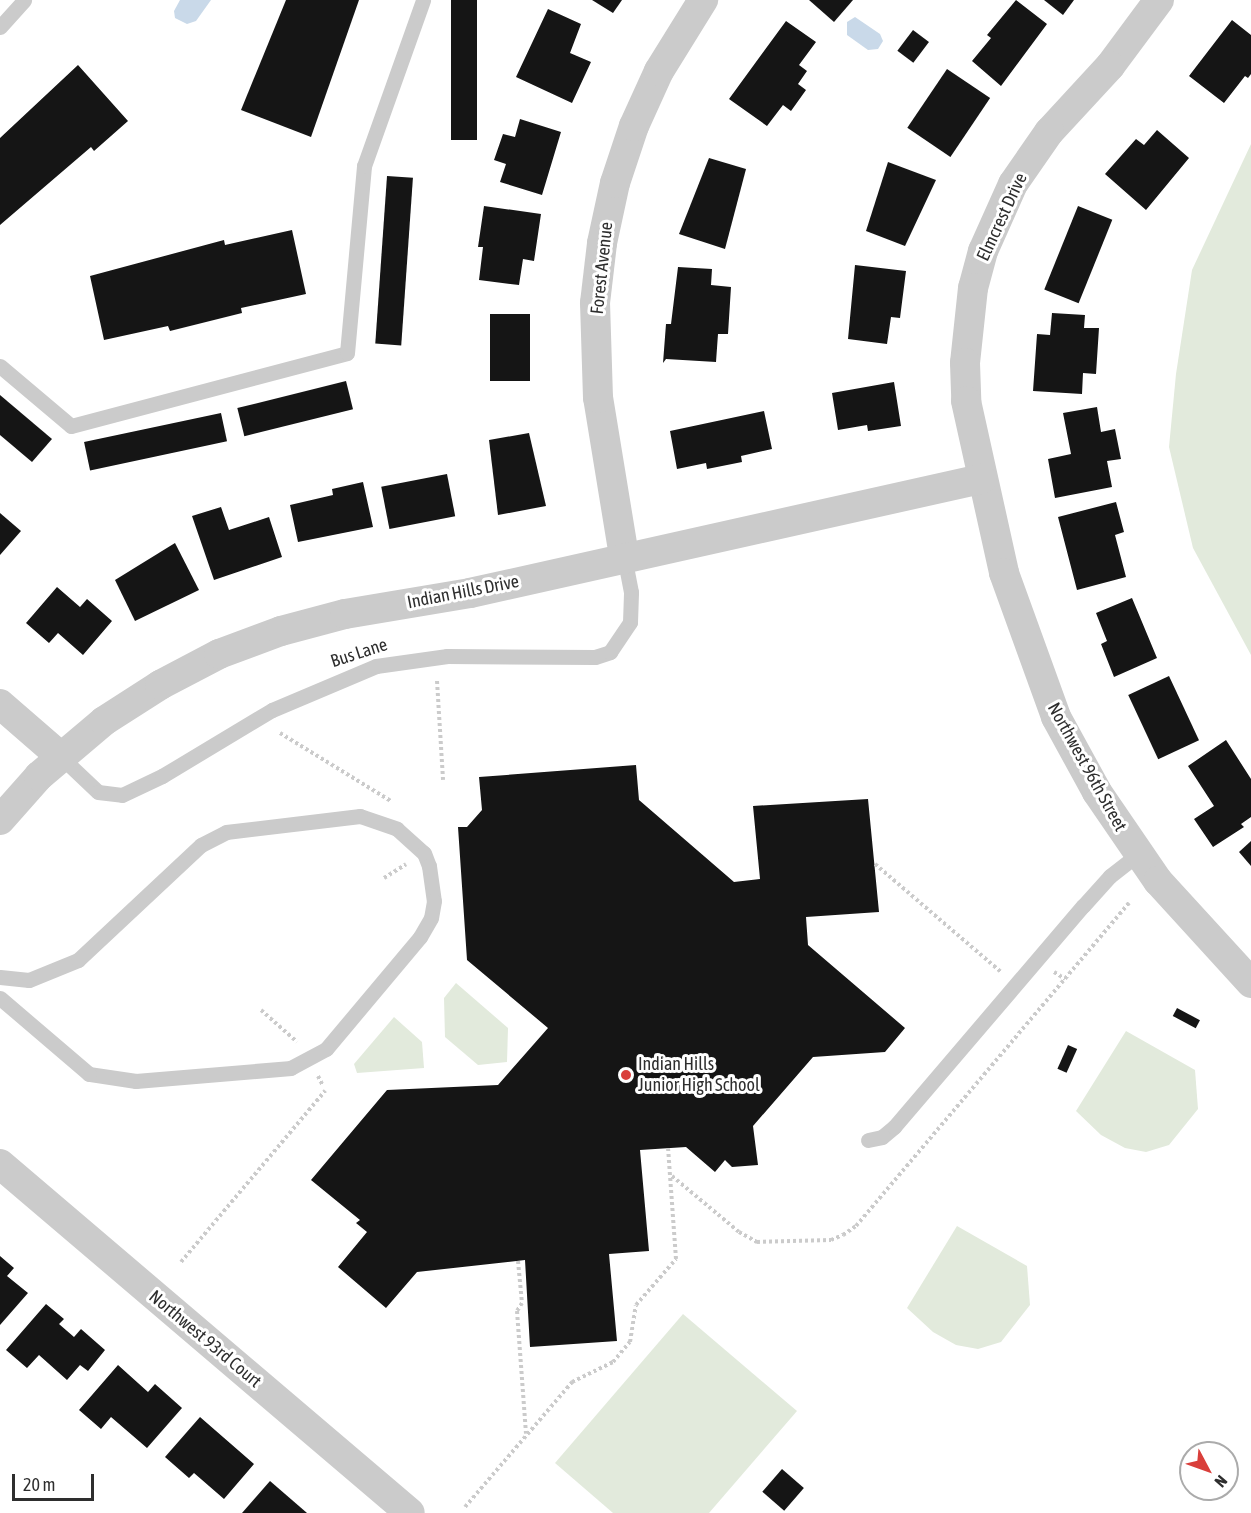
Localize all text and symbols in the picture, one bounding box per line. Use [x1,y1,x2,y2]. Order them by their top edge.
street label: Elmcrest Drive [972,170,1032,264]
street label: Forest Avenue [586,221,618,315]
street label: Indian Hills Drive [405,571,521,613]
street label: Bus Lane [328,634,390,672]
street label: Northwest 96th Street [1043,699,1131,835]
place label: Indian Hills Junior High School [638,1054,760,1096]
marker: Indian Hills Junior High School [619,1068,633,1082]
street label: Northwest 93rd Court [145,1286,265,1392]
north arrow [1179,1441,1239,1501]
scale bar [15,1462,98,1500]
text: N [1211,1472,1231,1491]
text: 20 m [23,1474,55,1495]

